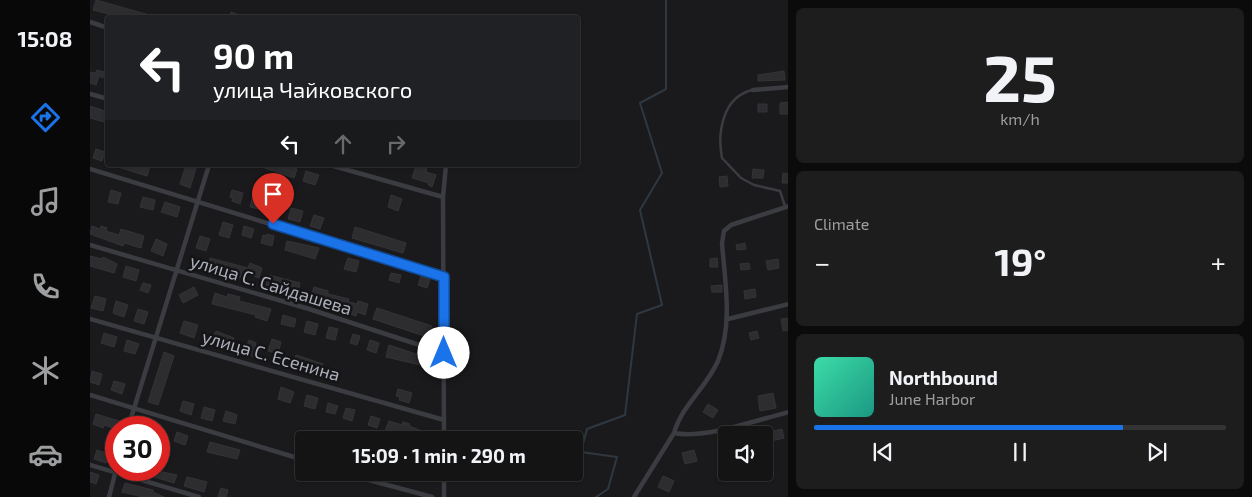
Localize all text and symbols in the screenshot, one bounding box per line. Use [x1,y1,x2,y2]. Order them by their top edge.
text: 15:08 [18,25,72,51]
text: 90 m [213,34,294,76]
icon: left [130,35,195,100]
text: 25 [983,37,1057,115]
text: улица Чайковского [213,76,412,102]
icon: directions [28,100,63,135]
text: km/h [1000,109,1040,128]
icon: left [276,130,304,158]
icon: ahead [329,130,357,158]
icon: right [382,130,410,158]
pin [252,173,294,224]
icon: arrive [259,180,287,208]
icon: music [28,184,63,219]
text: Climate [814,214,869,233]
text: 19° [995,238,1046,284]
text: − [814,245,830,279]
text: + [1211,245,1226,279]
street label: улица С. Сайдашева [188,249,355,319]
icon: phone [28,269,63,304]
street label: улица С. Есенина [200,325,343,385]
position arrow [417,326,469,378]
icon: climate [28,353,63,388]
text: Northbound [889,366,998,389]
text: June Harbor [889,389,976,408]
speed limit sign: 30 [105,416,170,481]
map controls [718,426,773,481]
button: sound [718,426,773,481]
icon: car [28,437,63,472]
icon: previous [869,438,897,466]
icon: pause [1006,438,1034,466]
icon: next [1143,438,1171,466]
text: 15:09 · 1 min · 290 m [352,444,526,467]

